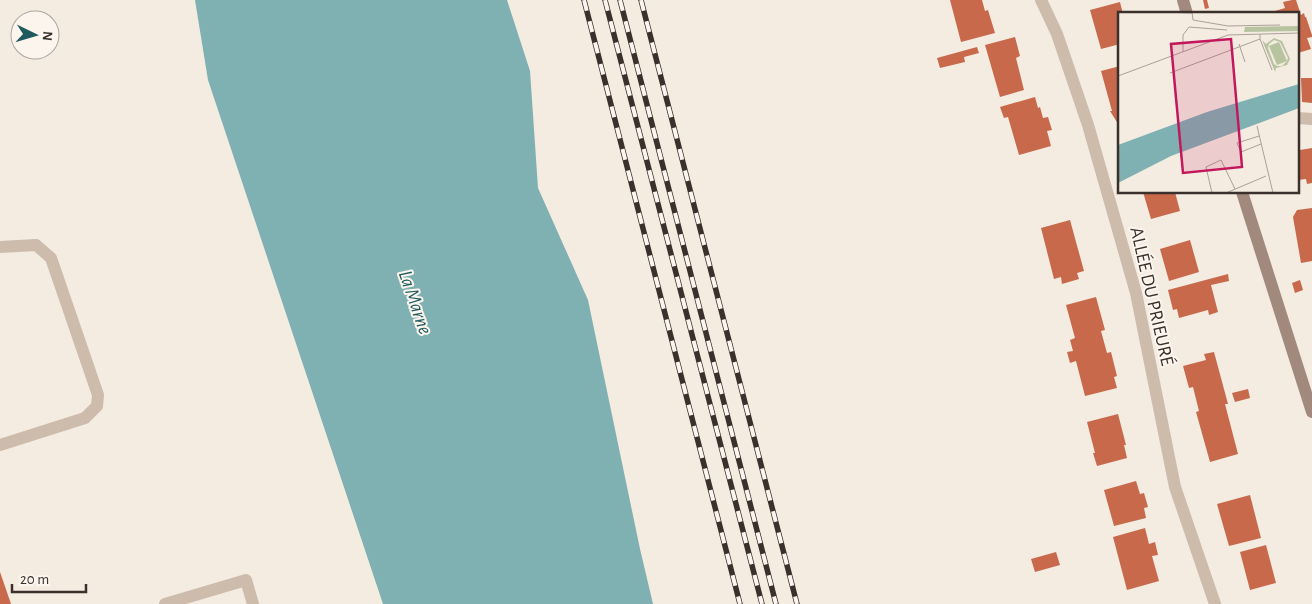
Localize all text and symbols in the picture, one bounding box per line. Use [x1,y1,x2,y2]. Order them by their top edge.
north arrow [10,10,60,60]
inset map [1118,12,1300,194]
text: N [40,31,54,42]
street label: ALLÉE DU PRIEURÉ [1126,225,1179,368]
water label: La Marne [395,268,435,337]
scale bar [12,562,86,594]
text: 20 m [20,572,49,587]

